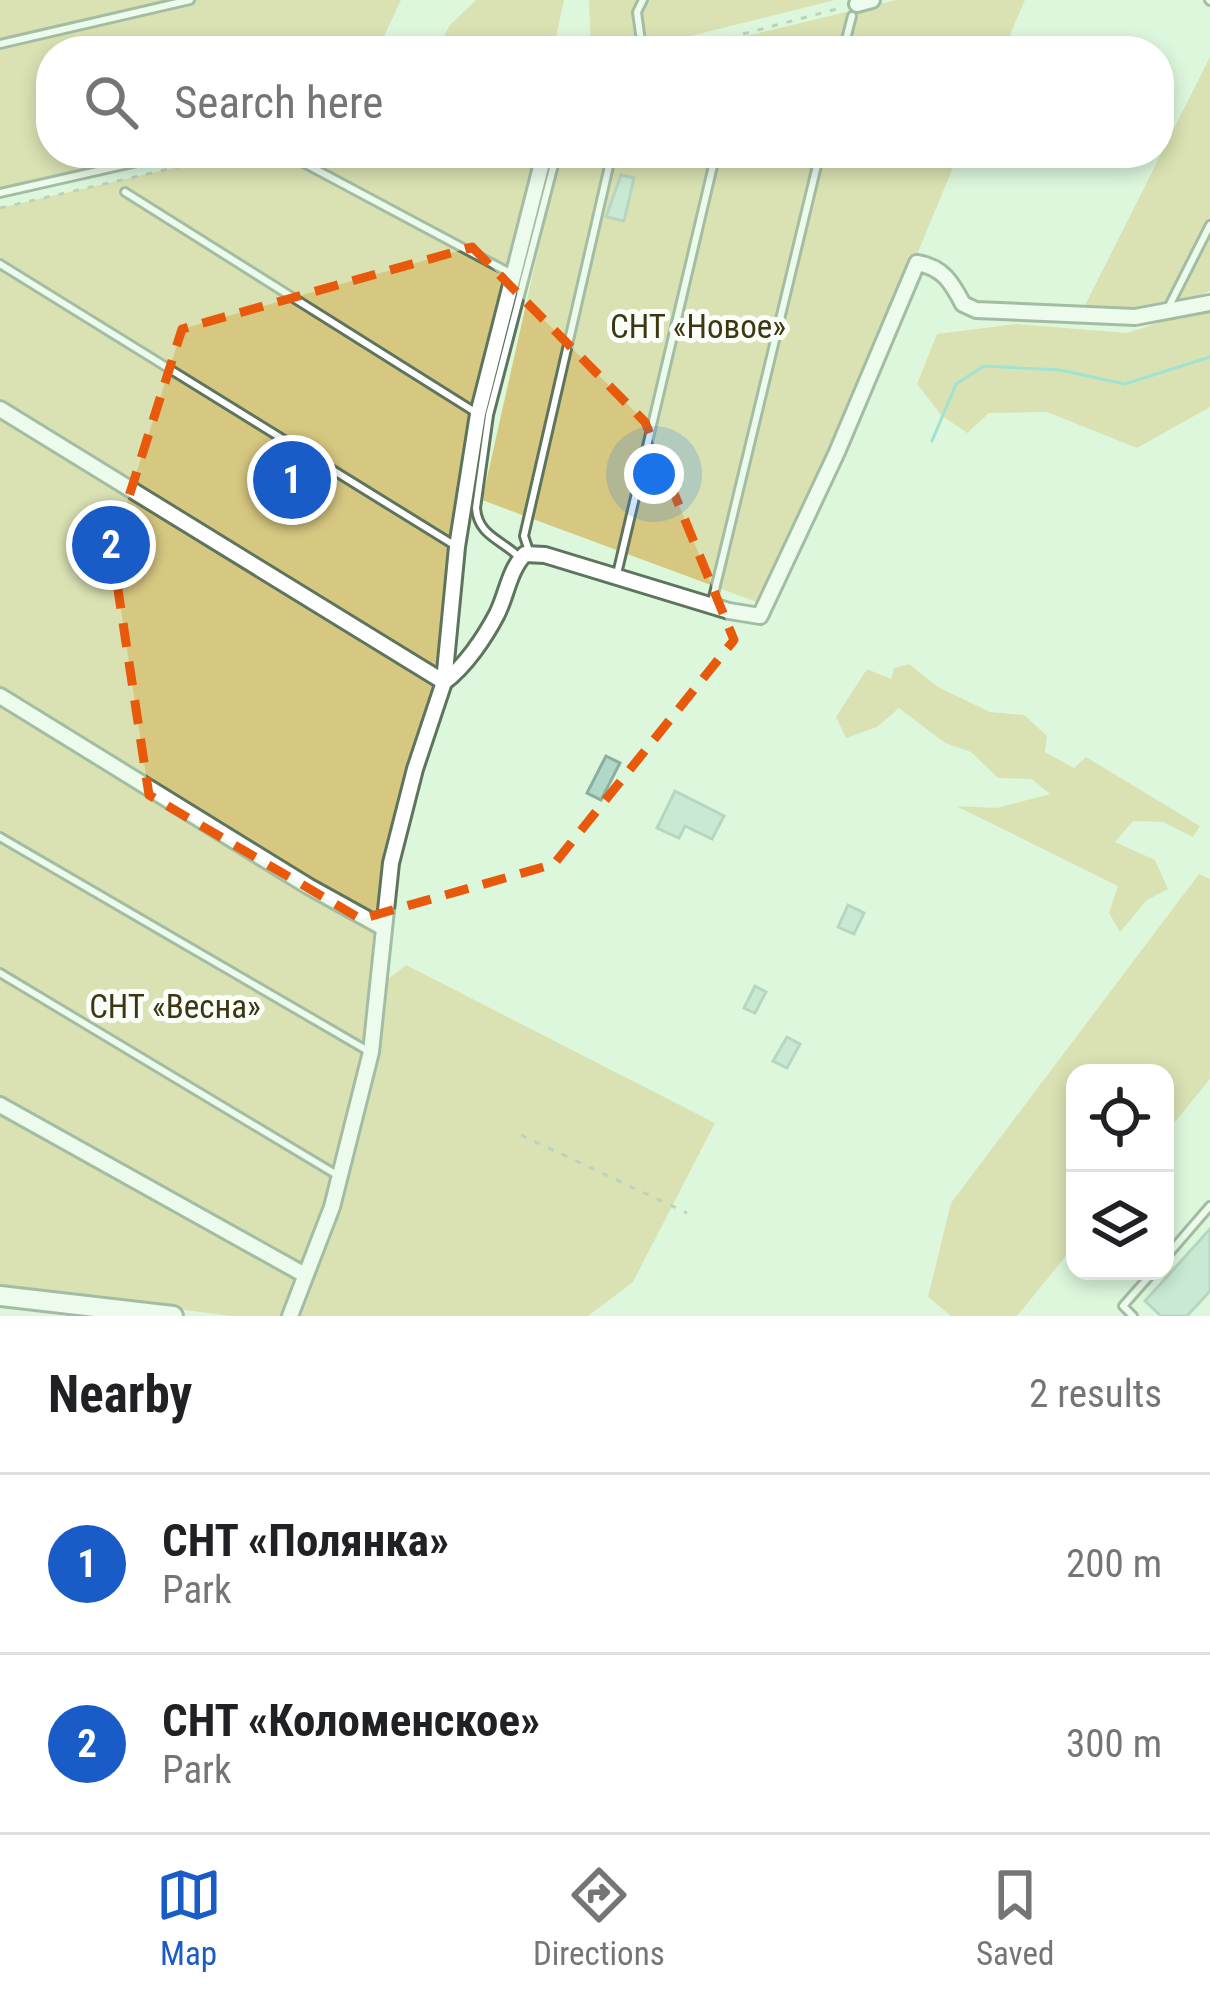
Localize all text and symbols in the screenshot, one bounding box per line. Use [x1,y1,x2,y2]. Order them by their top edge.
search box [36,36,1174,168]
icon: search [78,69,144,135]
text: Search here [174,76,383,129]
park label: СНТ «Новое» [610,307,786,346]
pin: 1 [253,435,331,525]
your location [624,444,684,504]
pin: 2 [72,500,150,590]
park label: СНТ «Весна» [89,987,261,1026]
map controls [1066,1064,1174,1280]
button: locate [1066,1064,1174,1172]
button: layers [1066,1172,1174,1280]
text: Nearby [48,1365,192,1424]
text: 2 results [1029,1371,1162,1417]
text: СНТ «Полянка» [162,1514,449,1567]
text: 1 [77,1541,97,1587]
text: 200 m [1066,1541,1162,1587]
text: Park [162,1567,232,1613]
text: СНТ «Коломенское» [162,1694,540,1747]
text: 2 [77,1721,97,1767]
text: 300 m [1066,1721,1162,1767]
text: Park [162,1747,232,1793]
tab: Map [156,1862,222,1973]
tab: Directions [533,1862,665,1973]
tab: Saved [976,1862,1054,1973]

